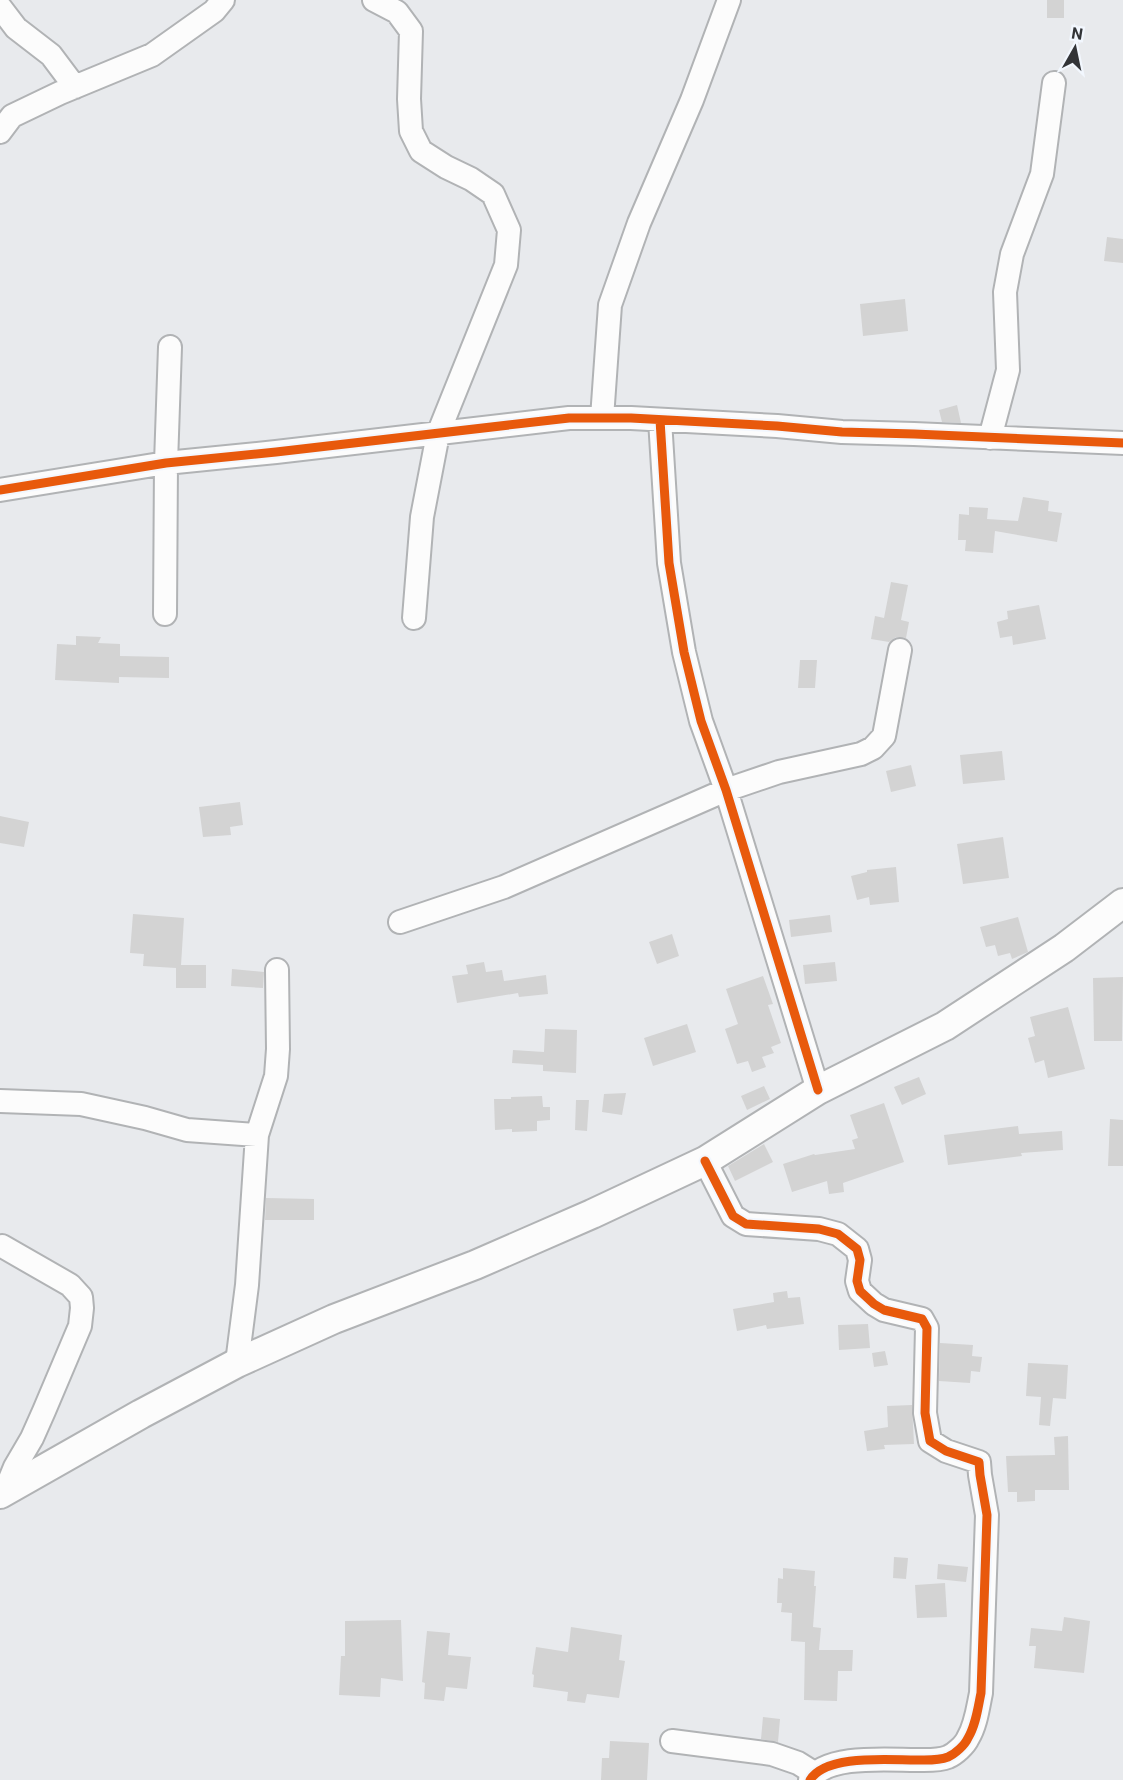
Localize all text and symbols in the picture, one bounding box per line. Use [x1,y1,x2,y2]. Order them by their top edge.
north arrow [1045,18,1105,78]
text: N [1070,23,1084,44]

